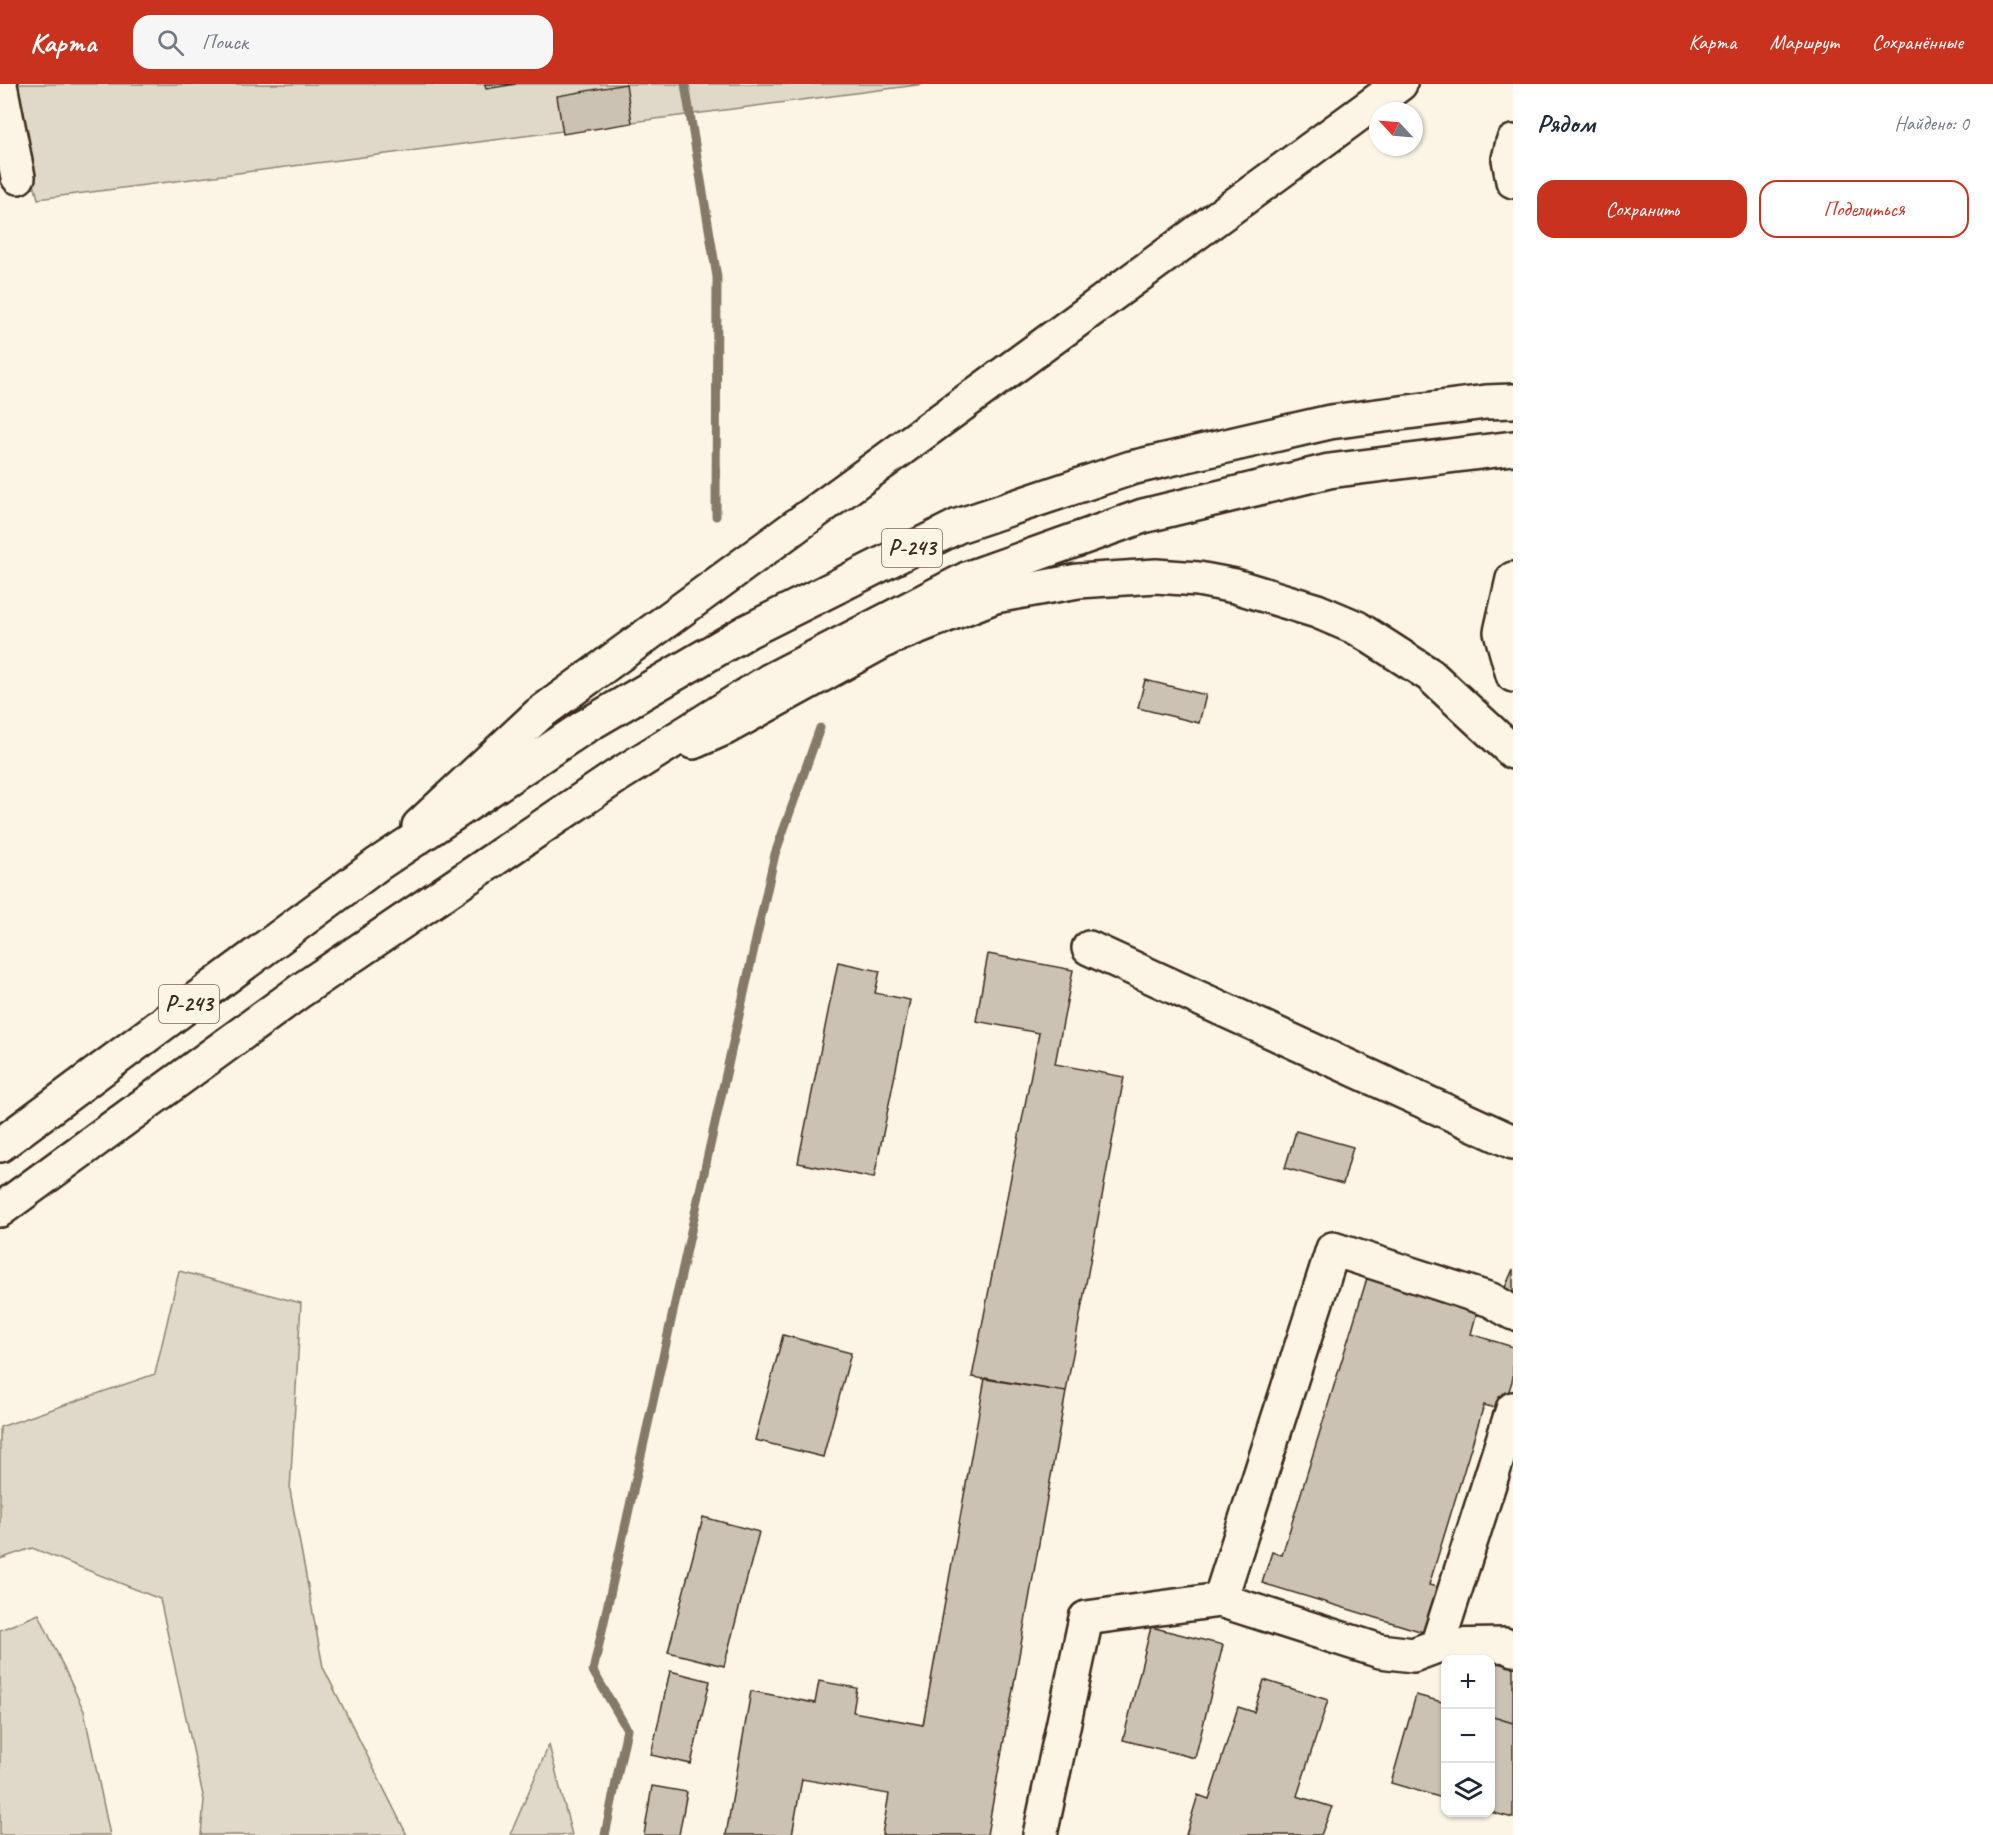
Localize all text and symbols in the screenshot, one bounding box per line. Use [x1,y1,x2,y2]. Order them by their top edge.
search box [133,15,553,69]
text: Карта [30,25,97,60]
icon: search [154,26,187,59]
text: Поиск [202,28,248,56]
text: Карта [1688,29,1737,55]
text: Маршрут [1770,29,1839,55]
text: Сохранённые [1872,29,1963,55]
north arrow [1369,102,1423,156]
text: Рядом [1537,107,1595,140]
text: Найдено: 0 [1894,111,1969,136]
button: Сохранить [1537,180,1747,238]
button: Поделиться [1759,180,1969,238]
road number: Р-243 [882,529,942,567]
road number: Р-243 [159,985,219,1023]
map controls [1441,1655,1495,1817]
button: + [1441,1655,1495,1709]
button: − [1441,1709,1495,1763]
button: layers [1441,1763,1495,1817]

